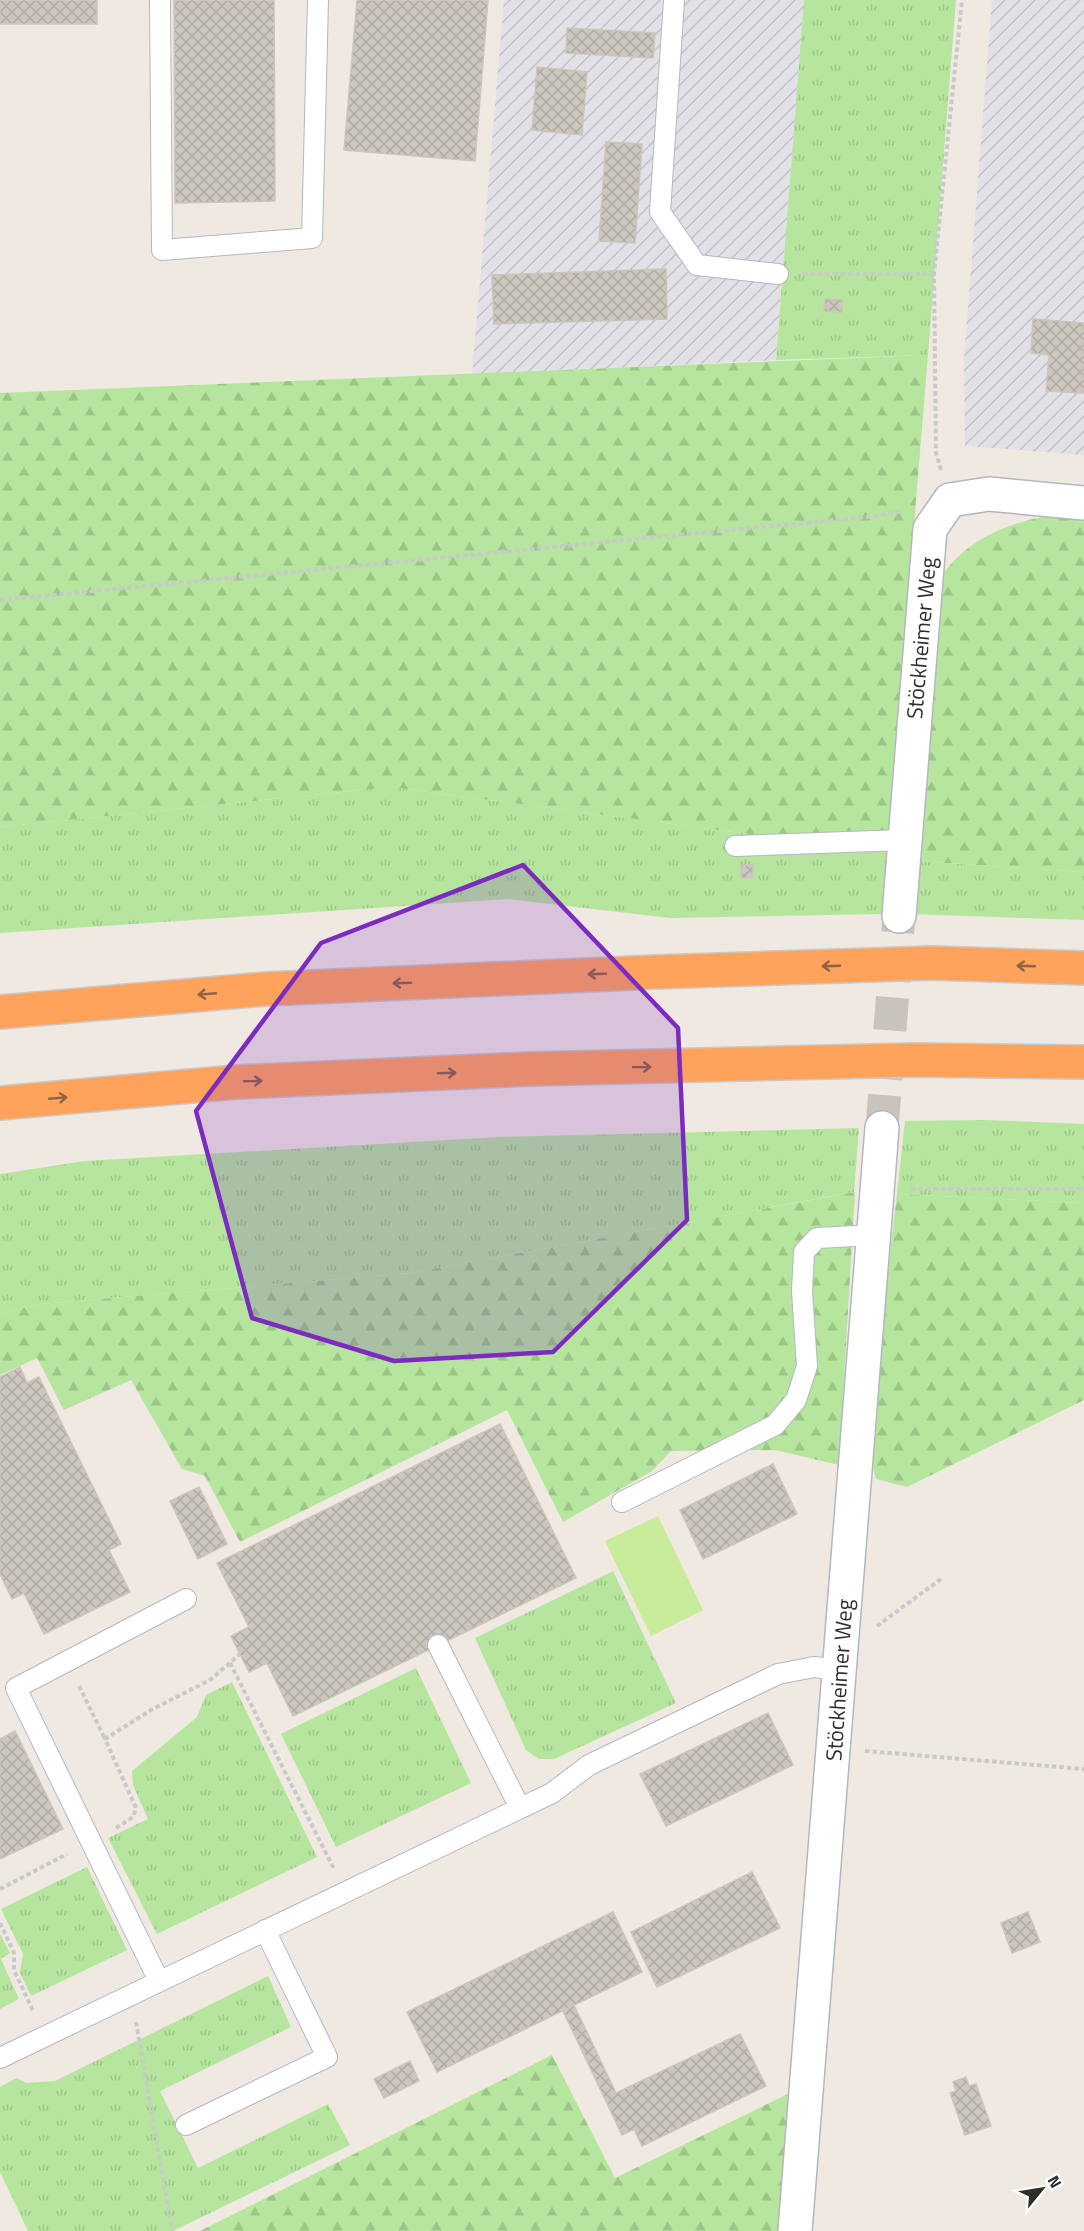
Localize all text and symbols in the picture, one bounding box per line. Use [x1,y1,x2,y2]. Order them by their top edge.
street label: Stöckheimer Weg [897,556,945,720]
one-way arrow [1016,960,1036,972]
one-way arrow [821,961,841,972]
one-way arrow [587,969,607,980]
one-way arrow [393,977,413,988]
one-way arrow [198,989,218,1000]
one-way arrow [632,1061,652,1072]
one-way arrow [437,1067,457,1079]
one-way arrow [242,1076,262,1087]
one-way arrow [48,1092,68,1103]
street label: Stöckheimer Weg [816,1598,862,1762]
north arrow [1012,2159,1072,2219]
text: N [1042,2171,1068,2192]

